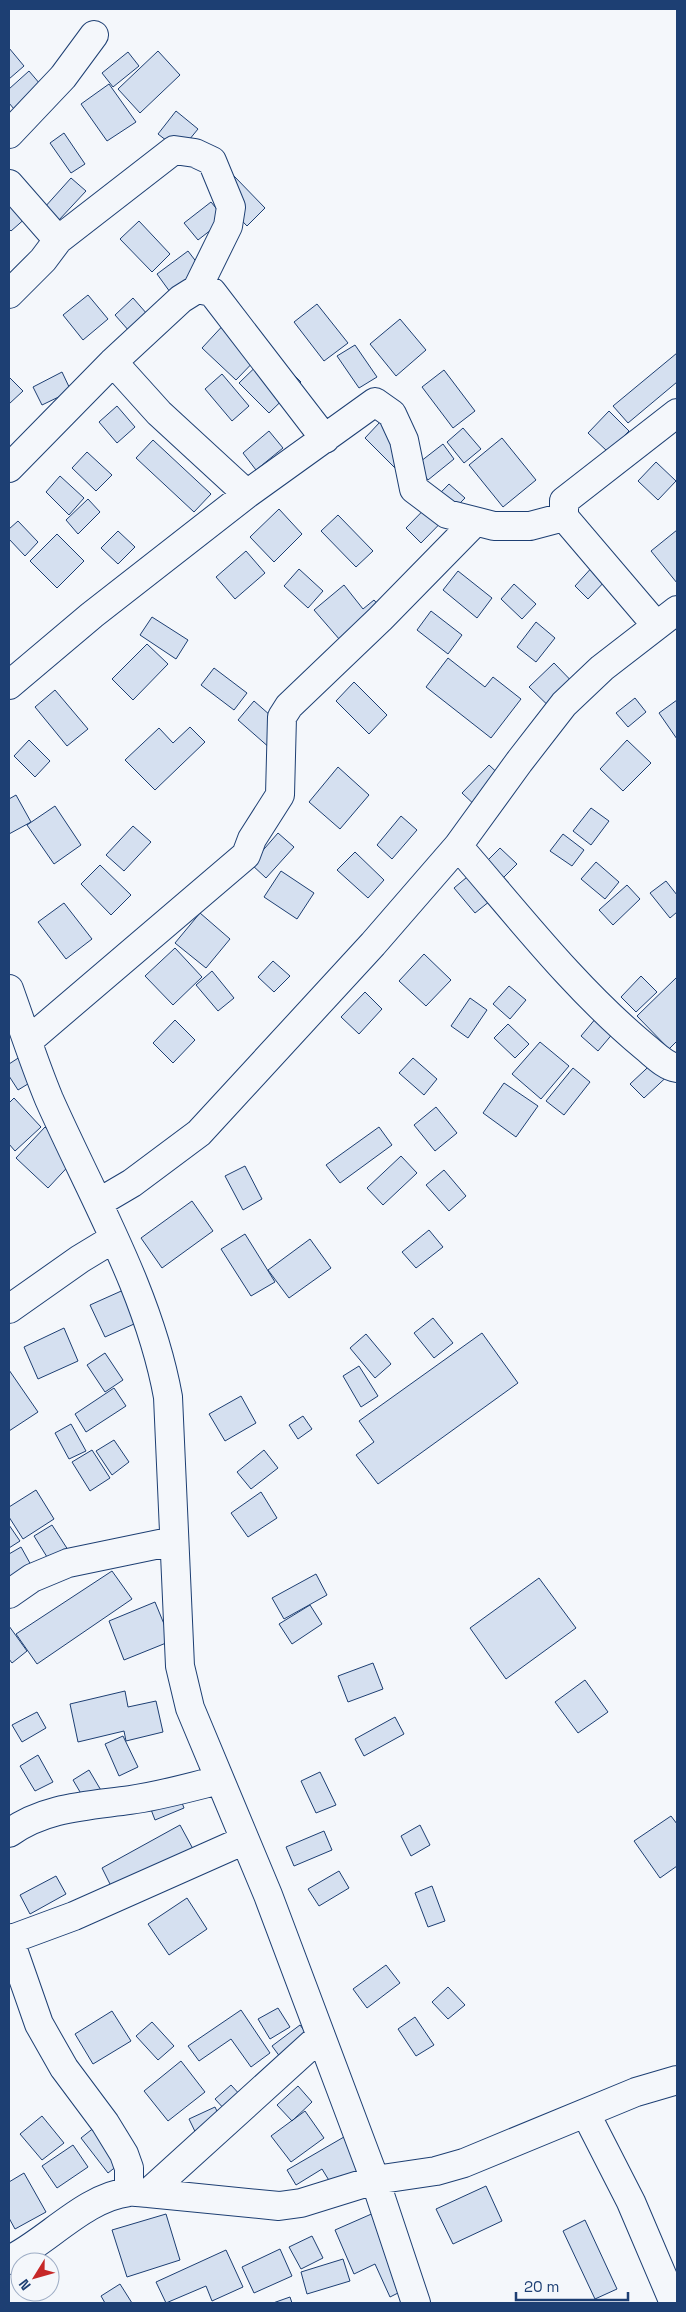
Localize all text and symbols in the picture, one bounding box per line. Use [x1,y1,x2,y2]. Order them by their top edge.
north arrow [10,2252,60,2302]
scale bar [516,2270,628,2302]
text: N [15,2276,35,2294]
text: 20 m [524,2277,559,2296]

